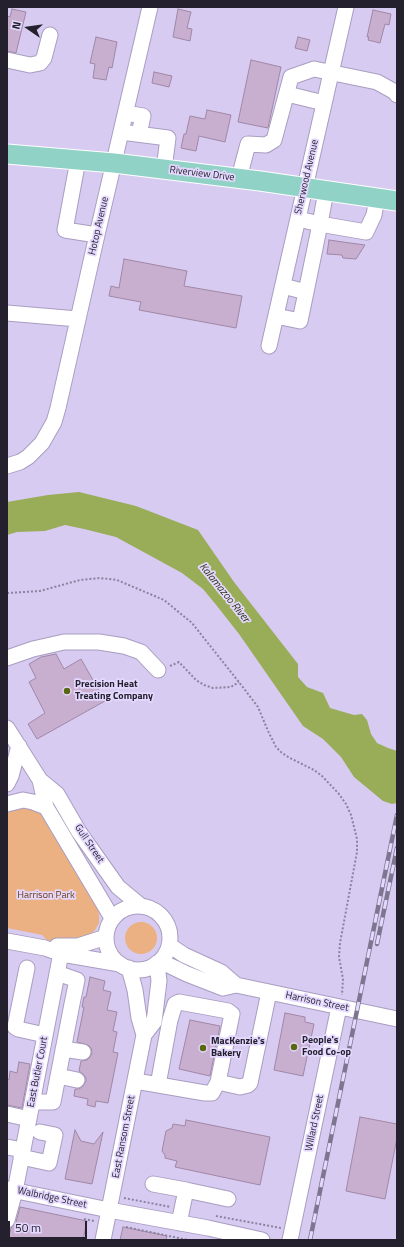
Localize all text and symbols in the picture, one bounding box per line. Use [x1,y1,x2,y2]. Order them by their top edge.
north arrow [8,8,48,48]
text: N [8,20,25,31]
street label: Sherwood Avenue [293,139,321,215]
street label: Riverview Drive [169,164,235,184]
street label: Hotop Avenue [86,196,112,256]
water label: Kalamazoo River [196,561,252,625]
place label: Precision Heat Treating Company [75,679,153,702]
marker: Precision Heat Treating Company [62,686,72,696]
street label: Gull Street [72,822,106,866]
park label: Harrison Park [17,890,75,902]
street label: Harrison Street [284,989,350,1015]
place label: People's Food Co-op [302,1035,351,1058]
street label: East Butler Court [25,1036,51,1108]
place label: MacKenzie's Bakery [211,1036,265,1060]
marker: People's Food Co-op [289,1042,299,1052]
marker: MacKenzie's Bakery [198,1043,208,1053]
street label: Willard Street [303,1094,327,1152]
street label: East Ransom Street [110,1095,138,1179]
street label: Walbridge Street [16,1185,88,1211]
scale bar [10,1213,89,1239]
text: 50 m [15,1218,41,1237]

